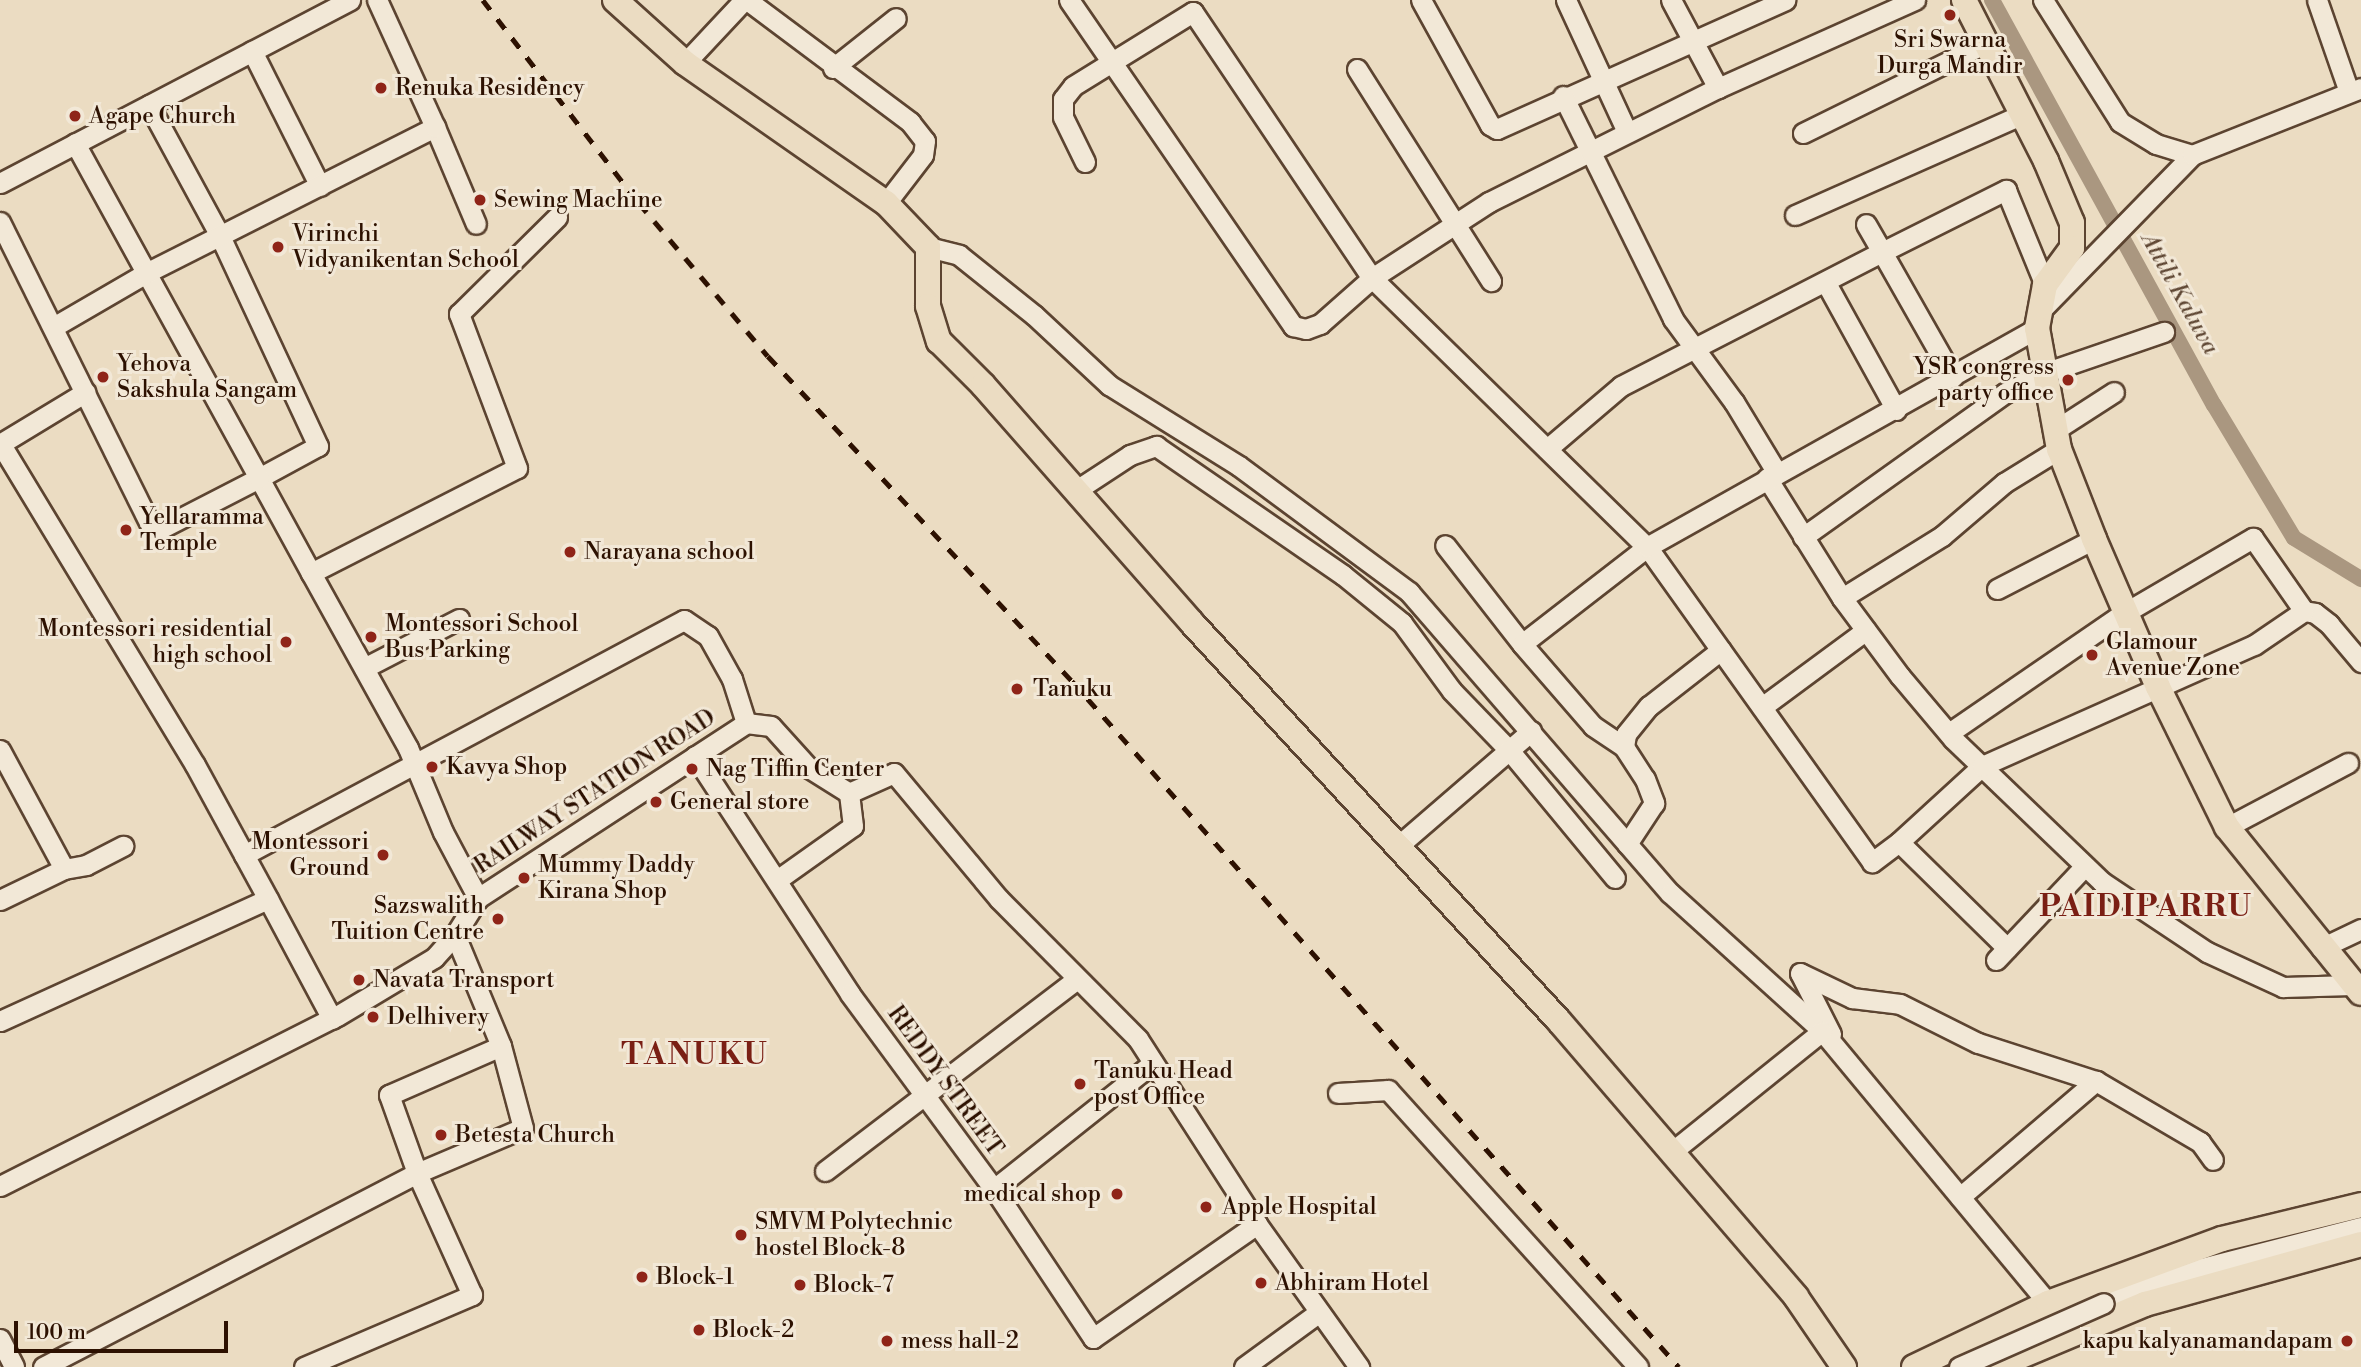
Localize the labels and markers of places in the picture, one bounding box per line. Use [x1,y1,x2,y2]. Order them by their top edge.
marker: Sri Swarna Durga Mandir [1942,7,1958,23]
place label: Sri Swarna Durga Mandir [1877,26,2023,80]
place label: Renuka Residency [395,74,584,102]
marker: Renuka Residency [373,80,389,96]
place label: Agape Church [89,102,236,130]
marker: Agape Church [67,108,83,124]
place label: Sewing Machine [494,186,663,214]
marker: Sewing Machine [472,192,488,208]
place label: Virinchi Vidyanikentan School [292,220,519,274]
marker: Virinchi Vidyanikentan School [270,239,286,255]
place label: Yehova Sakshula Sangam [117,350,297,404]
place label: YSR congress party office [1914,353,2054,407]
marker: Yehova Sakshula Sangam [95,369,111,385]
marker: YSR congress party office [2060,372,2076,388]
place label: Yellaramma Temple [140,503,264,557]
marker: Yellaramma Temple [118,522,134,538]
place label: Narayana school [584,538,754,566]
marker: Narayana school [562,544,578,560]
place label: Montessori School Bus Parking [385,610,578,664]
place label: Montessori residential high school [38,615,272,669]
place label: Glamour Avenue Zone [2106,628,2240,682]
marker: Montessori School Bus Parking [363,629,379,645]
marker: Montessori residential high school [278,634,294,650]
marker: Glamour Avenue Zone [2084,647,2100,663]
place label: Tanuku [1033,675,1112,703]
marker: Tanuku [1007,679,1027,699]
place label: Kavya Shop [446,753,567,781]
place label: Nag Tiffin Center [706,755,884,783]
marker: Kavya Shop [424,759,440,775]
marker: Nag Tiffin Center [684,761,700,777]
place label: General store [670,788,809,816]
marker: General store [648,794,664,810]
place label: Montessori Ground [251,828,369,882]
marker: Montessori Ground [375,847,391,863]
place label: Mummy Daddy Kirana Shop [538,851,695,905]
marker: Mummy Daddy Kirana Shop [516,870,532,886]
place label: Sazswalith Tuition Centre [332,892,484,946]
marker: Sazswalith Tuition Centre [490,911,506,927]
place label: Navata Transport [373,966,554,994]
marker: Navata Transport [351,972,367,988]
place label: Delhivery [387,1003,489,1031]
marker: Delhivery [365,1009,381,1025]
place label: Tanuku Head post Office [1094,1057,1233,1111]
marker: Tanuku Head post Office [1072,1076,1088,1092]
place label: Betesta Church [455,1121,615,1149]
marker: Betesta Church [433,1127,449,1143]
place label: medical shop [964,1180,1101,1208]
marker: medical shop [1107,1184,1127,1204]
place label: Apple Hospital [1222,1193,1377,1221]
marker: Apple Hospital [1196,1197,1216,1217]
place label: SMVM Polytechnic hostel Block-8 [755,1208,953,1262]
marker: SMVM Polytechnic hostel Block-8 [733,1227,749,1243]
place label: Block-1 [656,1263,734,1291]
marker: Block-1 [634,1269,650,1285]
place label: Abhiram Hotel [1275,1269,1429,1297]
place label: Block-7 [814,1271,894,1299]
marker: Abhiram Hotel [1253,1275,1269,1291]
marker: Block-7 [792,1277,808,1293]
place label: Block-2 [713,1316,794,1344]
marker: Block-2 [691,1322,707,1338]
place label: mess hall-2 [901,1327,1019,1355]
place label: kapu kalyanamandapam [2083,1327,2333,1355]
marker: mess hall-2 [879,1333,895,1349]
marker: kapu kalyanamandapam [2339,1333,2355,1349]

